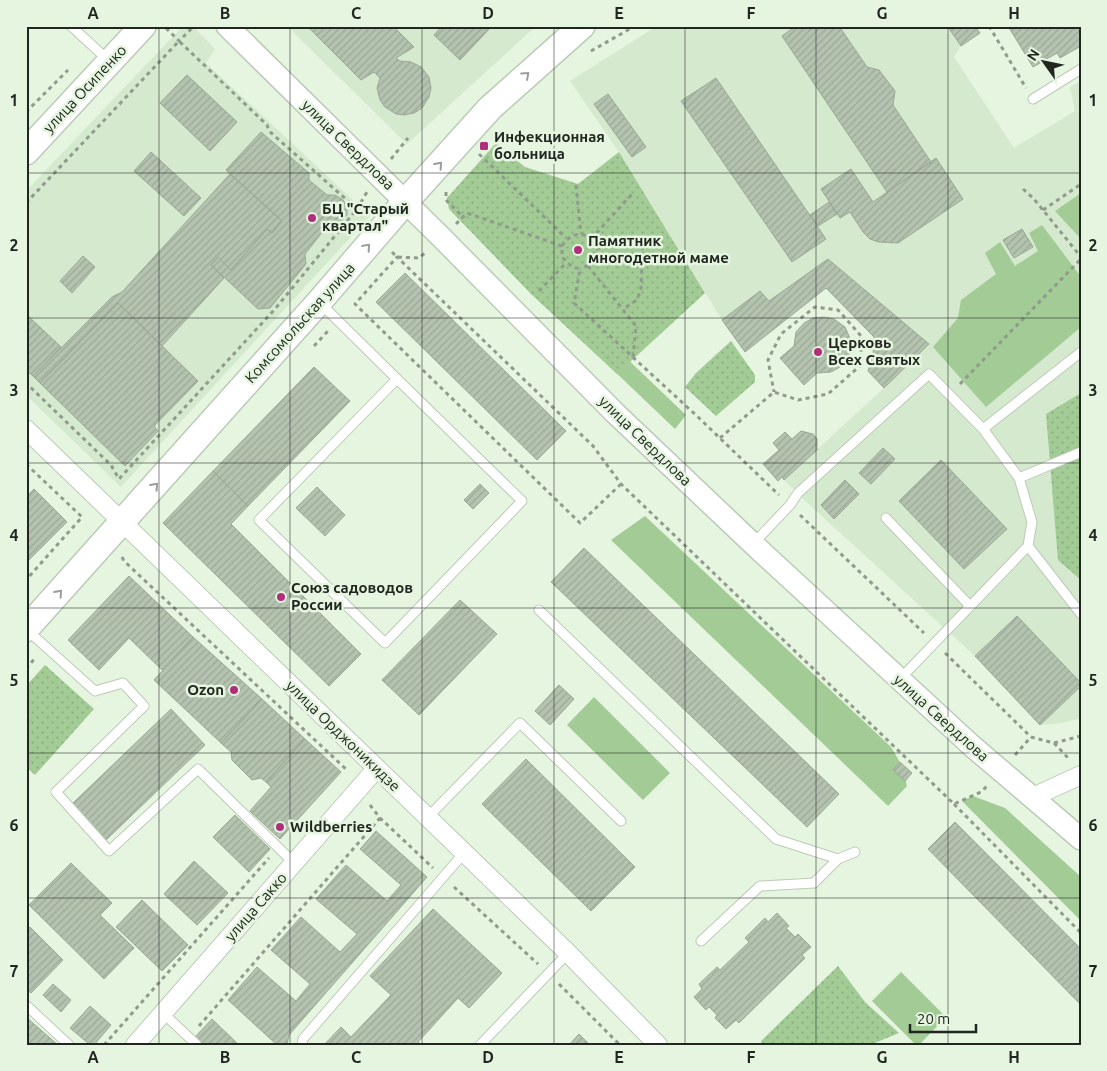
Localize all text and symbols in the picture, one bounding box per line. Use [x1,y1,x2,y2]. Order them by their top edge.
text: A [87,4,99,22]
text: B [220,4,230,22]
text: C [351,4,361,22]
text: D [482,4,494,22]
text: E [614,4,624,22]
text: F [747,4,756,22]
text: G [876,4,888,22]
text: H [1008,4,1020,22]
north arrow [1020,38,1070,88]
street label: улица Осипенко [40,41,130,136]
text: N [1024,46,1043,64]
one-way arrow [520,72,529,81]
text: 1 [9,91,19,109]
text: 1 [1088,91,1098,109]
street label: улица Свердлова [299,96,398,193]
place label: Инфекционная больница [494,128,605,162]
marker: Инфекционная больница [478,140,490,152]
one-way arrow [433,162,442,171]
place label: БЦ "Старый квартал" [322,200,409,234]
marker: БЦ "Старый квартал" [306,212,318,224]
place label: Памятник многодетной маме [588,232,729,266]
text: 2 [9,236,19,254]
text: 2 [1088,236,1098,254]
one-way arrow [362,243,371,252]
marker: Памятник многодетной маме [572,244,584,256]
street label: Комсомольская улица [241,259,358,386]
place label: Церковь Всех Святых [828,334,920,368]
marker: Церковь Всех Святых [812,346,824,358]
text: 3 [9,381,19,399]
text: 3 [1088,381,1098,399]
street label: улица Свердлова [596,392,695,489]
one-way arrow [149,483,158,492]
text: 4 [9,526,19,544]
text: 4 [1088,526,1098,544]
place label: Союз садоводов России [291,579,413,613]
one-way arrow [53,589,62,598]
marker: Союз садоводов России [275,591,287,603]
text: 5 [9,671,19,689]
street label: улица Свердлова [890,671,992,765]
text: 5 [1088,671,1098,689]
street label: улица Орджоникидзе [283,677,404,795]
place label: Ozon [187,681,224,698]
marker: Ozon [228,684,240,696]
text: 6 [9,816,19,834]
text: 6 [1088,816,1098,834]
place label: Wildberries [290,818,372,835]
marker: Wildberries [274,821,286,833]
street label: улица Сакко [221,869,290,944]
text: 7 [9,962,19,980]
text: 7 [1088,962,1098,980]
scale bar [910,1001,976,1033]
text: 20 m [917,1010,950,1027]
text: A [87,1048,99,1066]
text: B [220,1048,230,1066]
text: C [351,1048,361,1066]
text: D [482,1048,494,1066]
text: E [614,1048,624,1066]
text: F [747,1048,756,1066]
text: G [876,1048,888,1066]
text: H [1008,1048,1020,1066]

